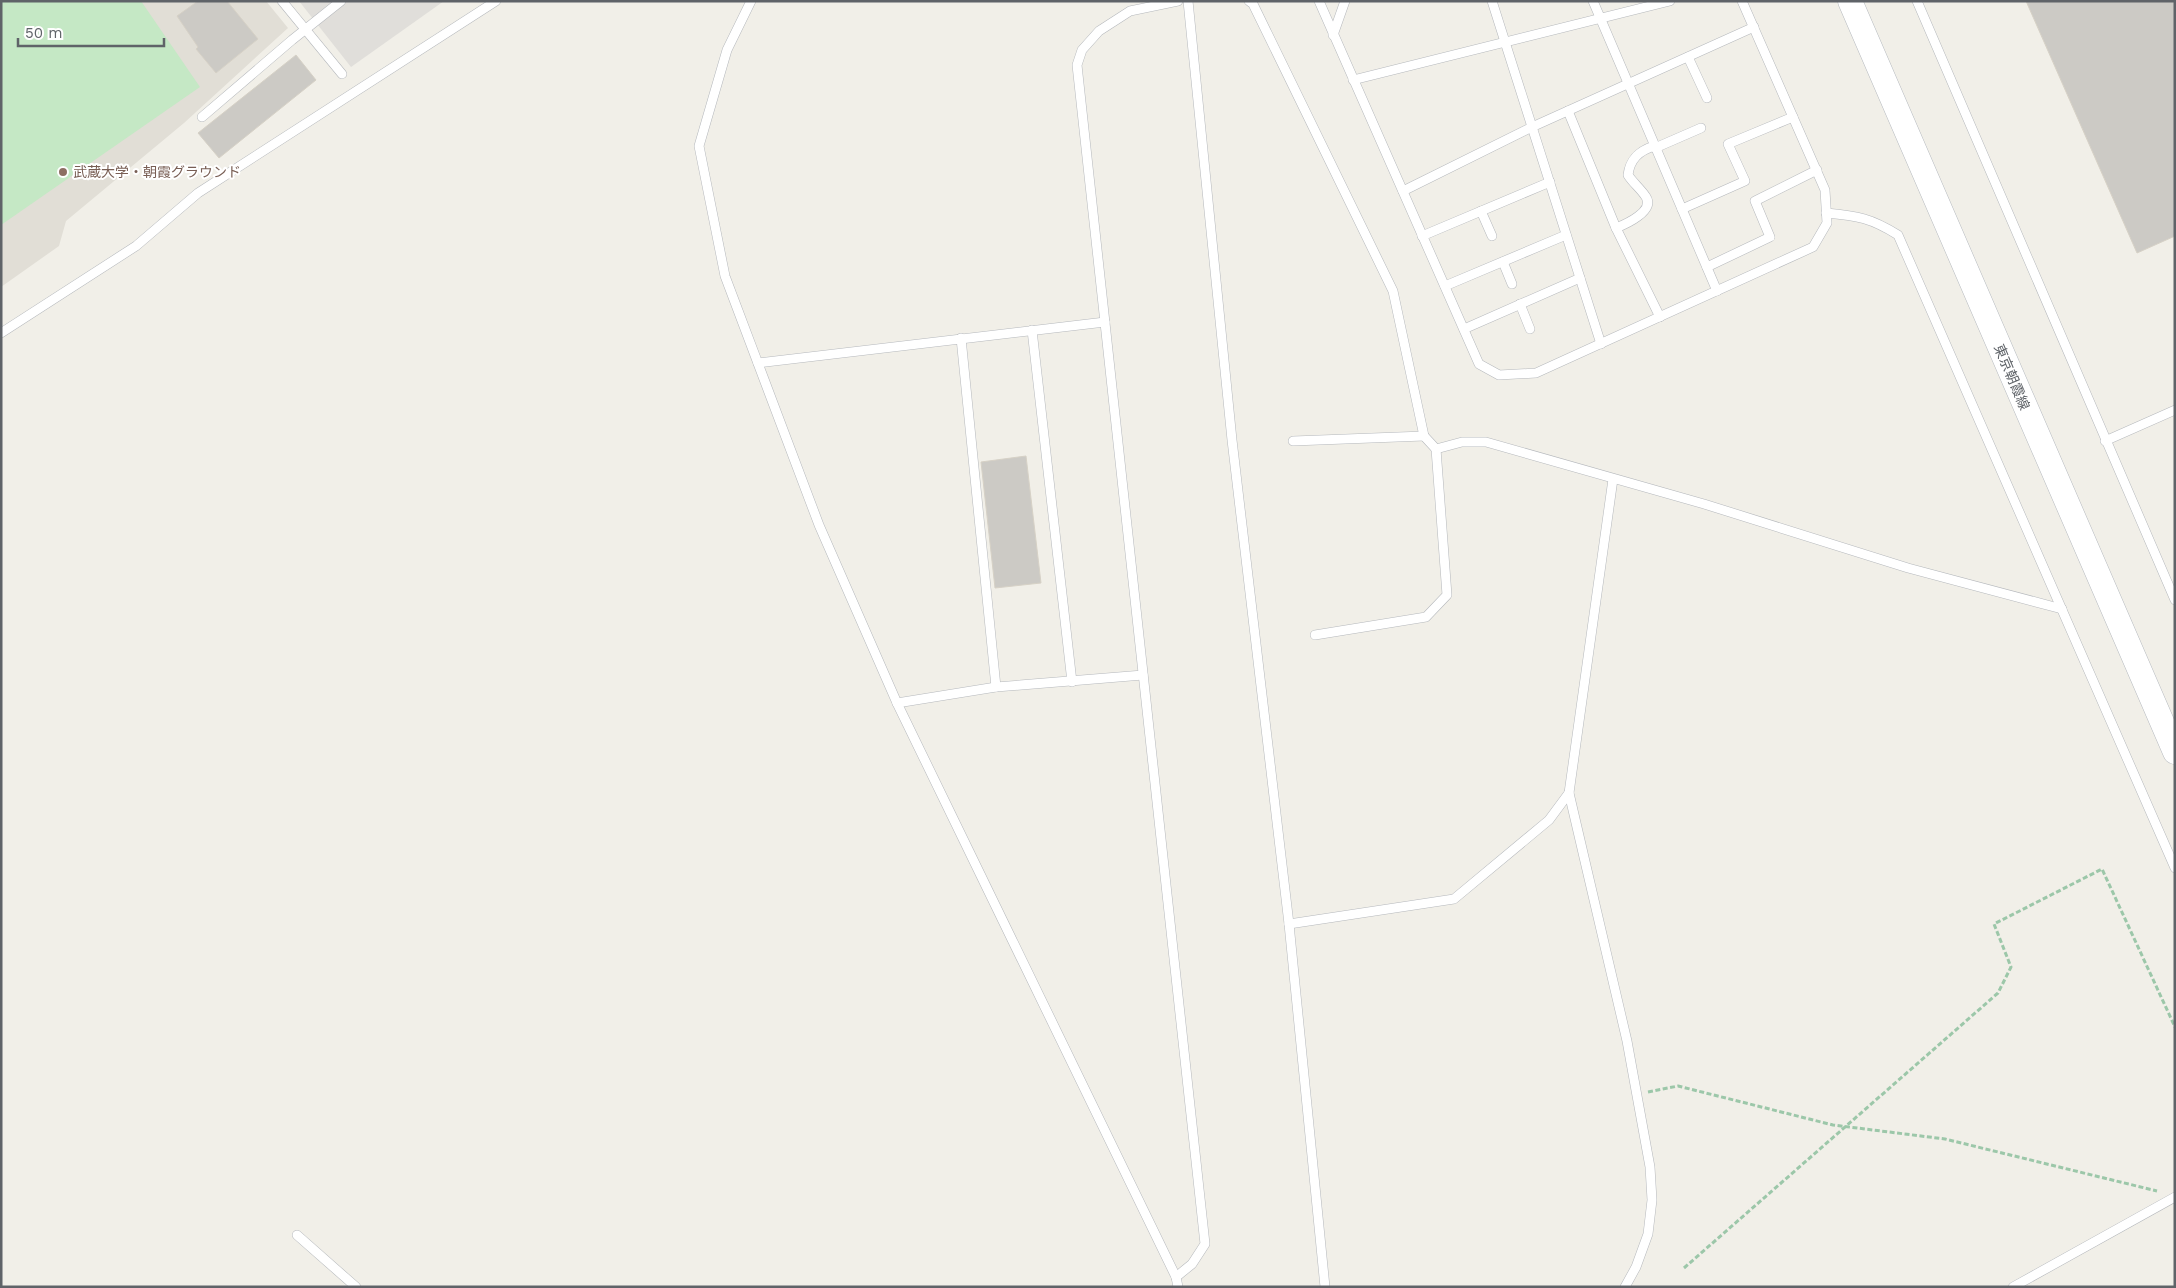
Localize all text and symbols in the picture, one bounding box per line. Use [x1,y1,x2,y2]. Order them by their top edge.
scale bar [18,15,164,47]
text: 50 m [25,24,62,42]
place label: 武蔵大学・朝霞グラウンド [73,164,241,180]
marker: 武蔵大学・朝霞グラウンド [57,166,69,178]
street label: 東京朝霞線 [1991,342,2033,412]

